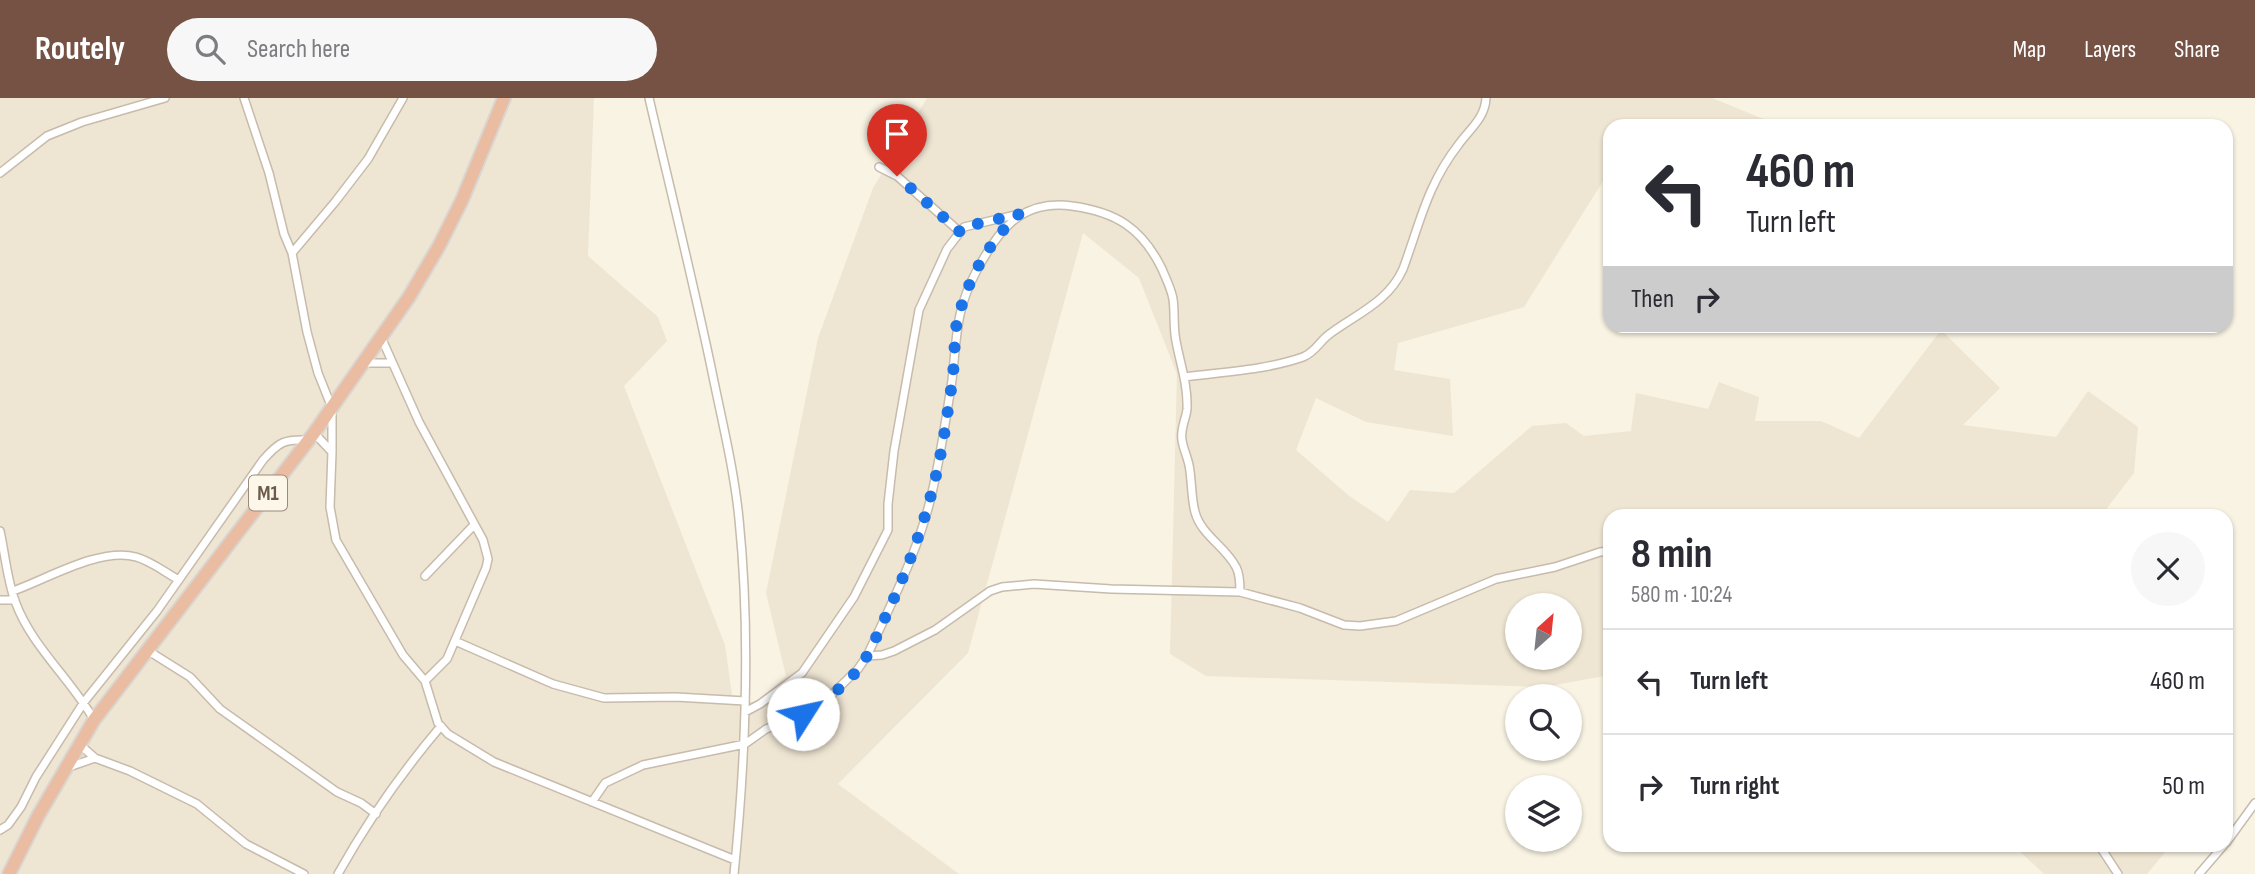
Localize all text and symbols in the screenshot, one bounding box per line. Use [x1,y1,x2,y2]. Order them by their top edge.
search box [167,18,657,81]
text: Routely [35,29,125,69]
icon: search [191,30,229,68]
text: Search here [247,34,350,65]
text: Map [2013,35,2046,64]
text: Layers [2084,35,2136,64]
text: Share [2174,35,2220,64]
pin [867,104,927,176]
icon: arrive [878,115,916,153]
text: 460 m [1746,143,1855,202]
icon: left [1631,147,1722,238]
text: Turn left [1746,203,1836,242]
icon: right [1688,280,1726,318]
text: Then [1631,284,1674,315]
road number: M1 [249,476,287,510]
text: 8 min [1631,529,1712,580]
button: close [2131,532,2205,606]
text: 580 m · 10:24 [1631,581,1732,609]
north arrow [1505,593,1582,670]
map controls [1505,593,1582,852]
icon: left [1631,663,1669,701]
text: Turn left [1690,666,1768,697]
text: 460 m [2150,666,2205,697]
position arrow [766,677,840,751]
button: search [1505,684,1582,761]
icon: right [1631,768,1669,806]
text: Turn right [1690,771,1779,802]
text: 50 m [2162,771,2205,802]
button: layers [1505,775,1582,852]

